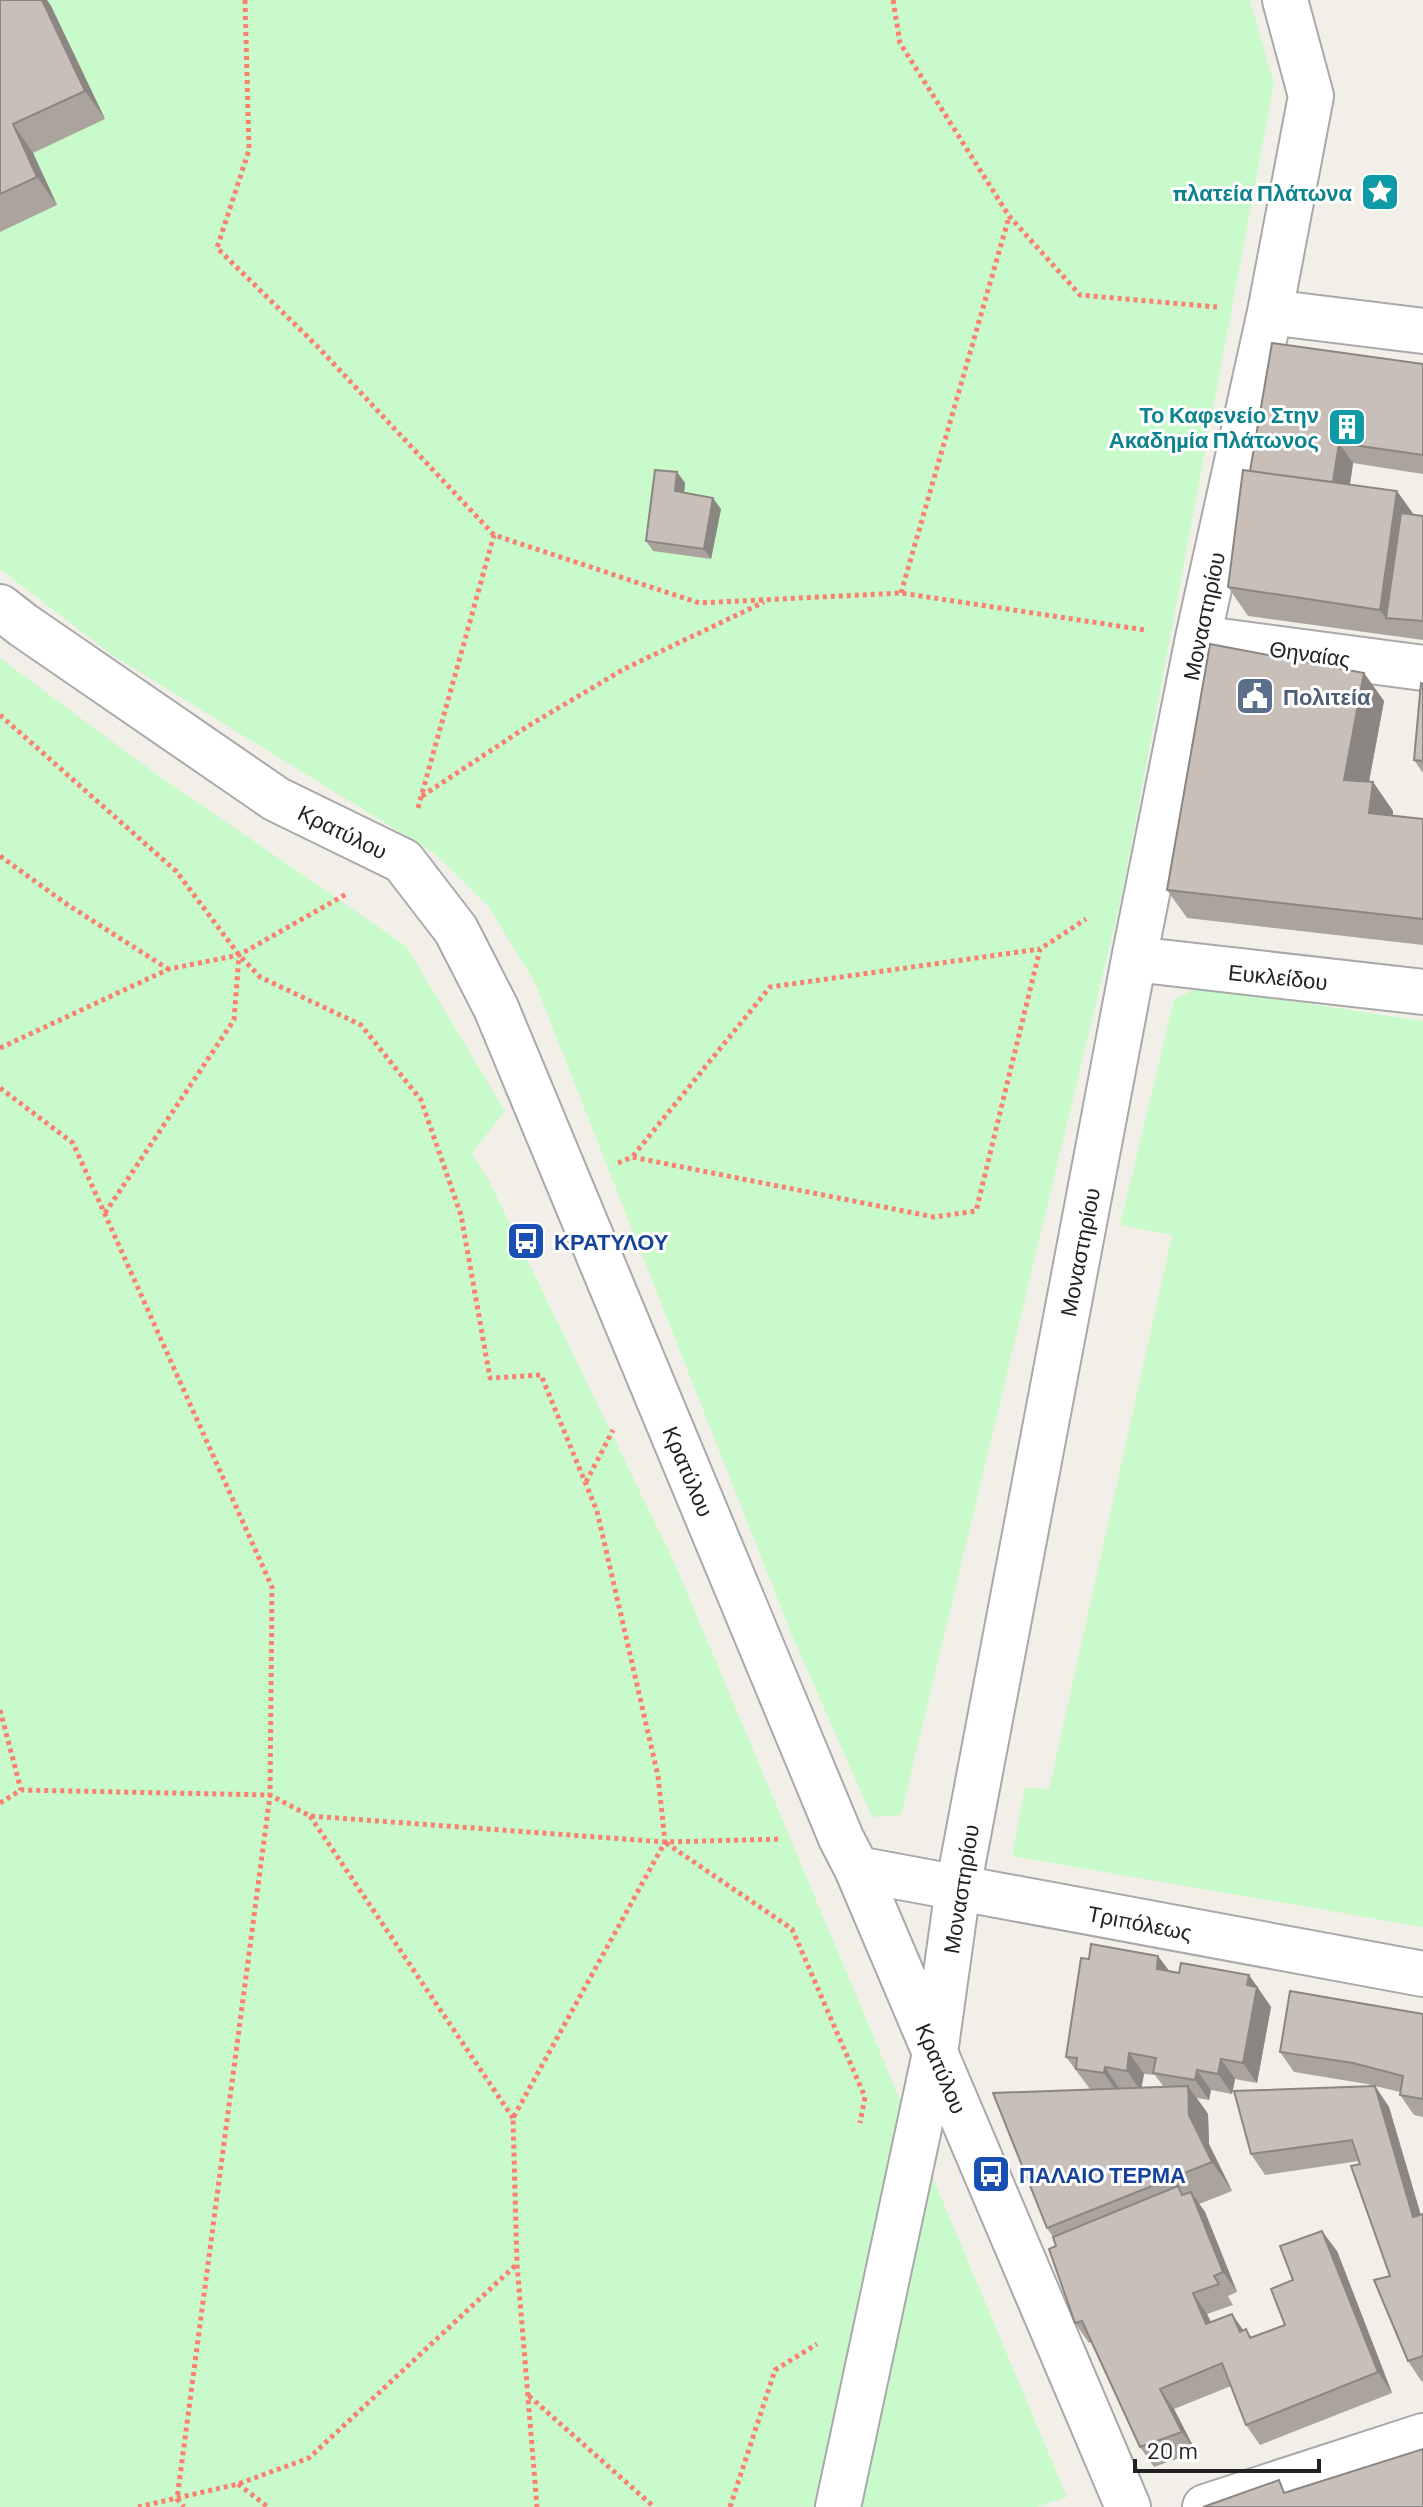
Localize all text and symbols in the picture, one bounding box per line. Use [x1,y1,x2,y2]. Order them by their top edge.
place icon: πλατεία Πλάτωνα [1359,171,1401,213]
place label: πλατεία Πλάτωνα [1173,179,1352,205]
place label: Το Καφενείο Στην Ακαδημία Πλάτωνος [1109,401,1319,453]
building icon: Το Καφενείο Στην Ακαδημία Πλάτωνος [1326,406,1368,448]
street label: Μοναστηρίου [1177,549,1230,683]
street label: Θηναίας [1268,634,1352,673]
public building icon: Πολιτεία [1234,675,1276,717]
place label: Πολιτεία [1283,683,1371,709]
street label: Κρατύλου [294,798,392,865]
street label: Ευκλείδου [1227,958,1329,994]
street label: Μοναστηρίου [1054,1185,1105,1319]
bus stop icon: ΚΡΑΤΥΛΟΥ [505,1220,547,1262]
place label: ΚΡΑΤΥΛΟΥ [554,1228,669,1254]
street label: Κρατύλου [657,1422,720,1520]
street label: Μοναστηρίου [937,1823,984,1956]
street label: Τριπόλεως [1086,1899,1194,1946]
street label: Κρατύλου [910,2019,973,2117]
bus stop icon: ΠΑΛΑΙΟ ΤΕΡΜΑ [970,2153,1012,2195]
place label: ΠΑΛΑΙΟ ΤΕΡΜΑ [1019,2161,1186,2187]
scale bar [1135,2423,1319,2473]
text: 20 m [1147,2435,1198,2464]

